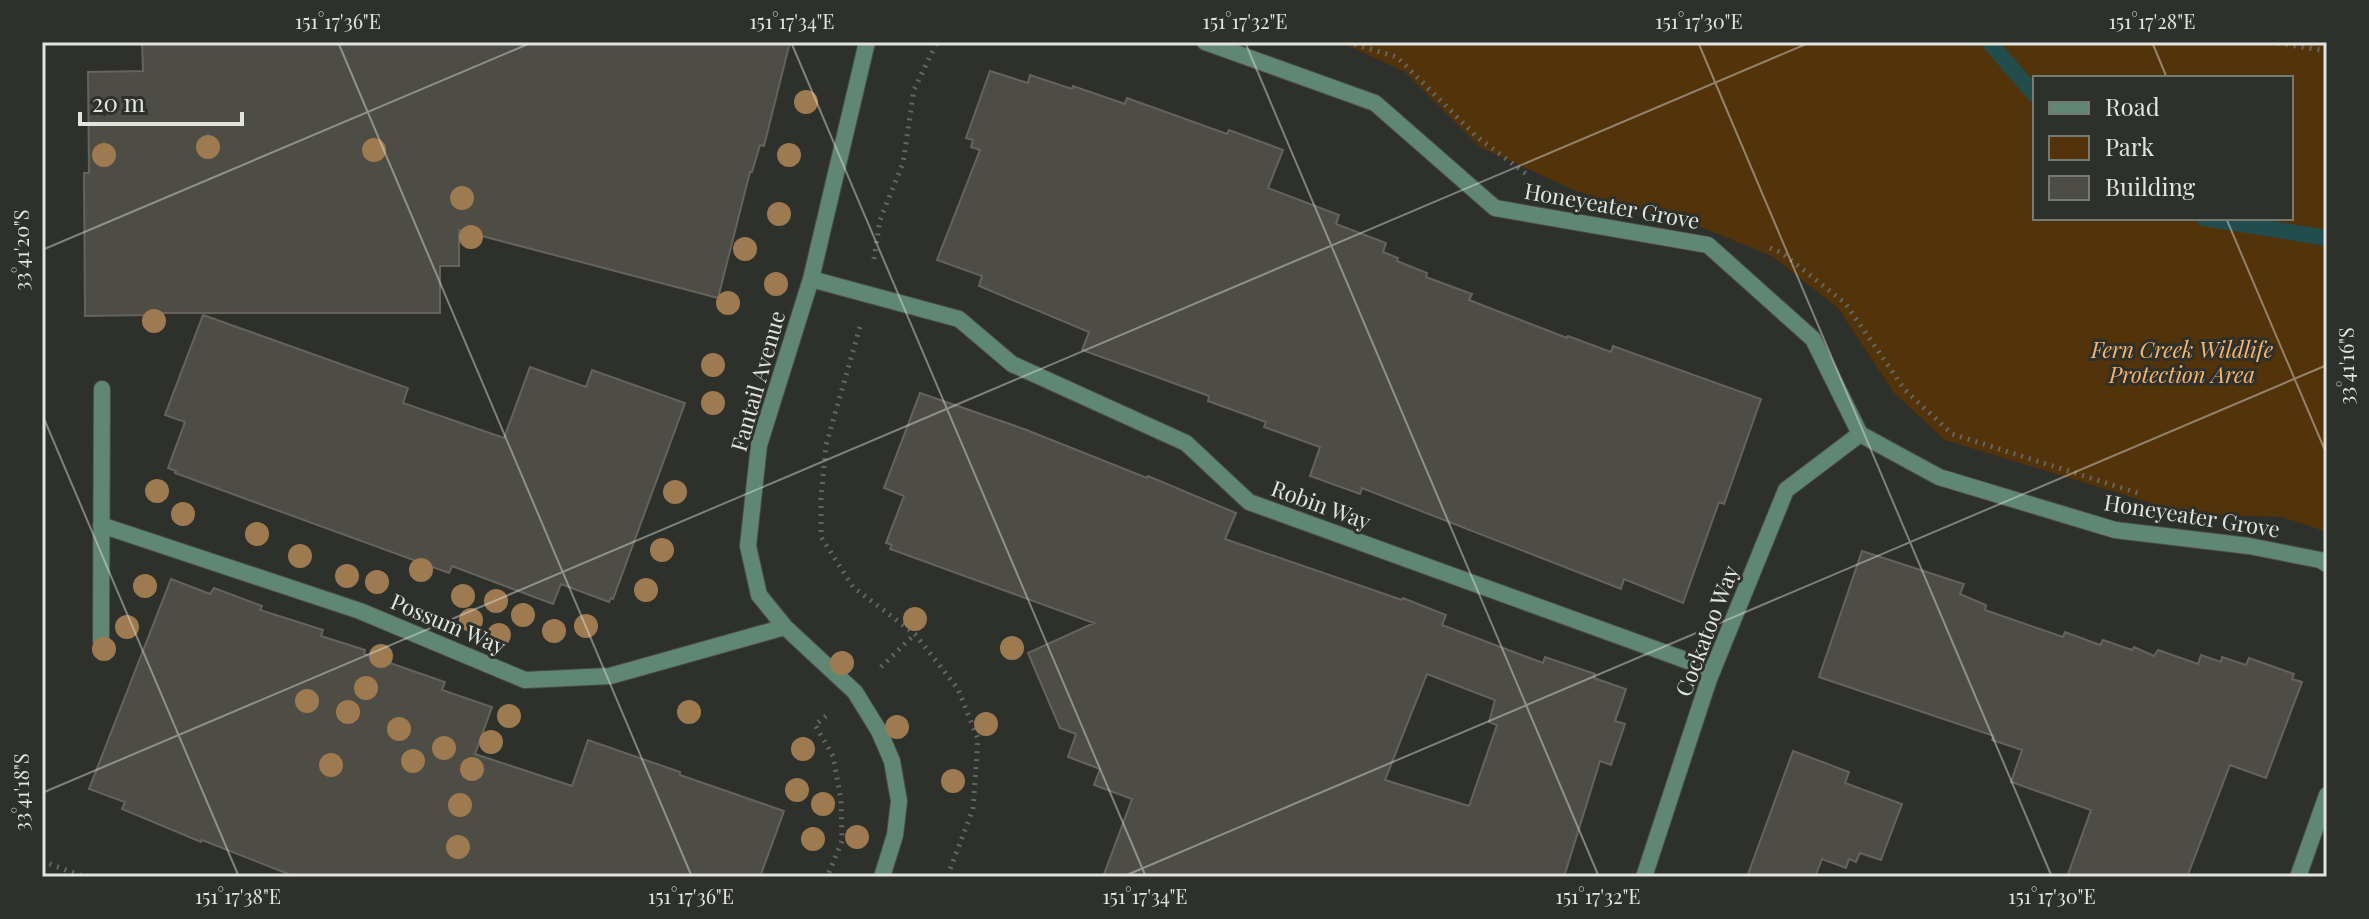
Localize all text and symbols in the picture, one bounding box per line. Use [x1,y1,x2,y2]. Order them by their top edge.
text: 151°17'36"E [295,7,381,34]
text: 151°17'34"E [749,7,835,34]
text: 151°17'32"E [1202,7,1288,34]
text: 151°17'30"E [1655,7,1743,34]
text: 151°17'28"E [2109,7,2195,34]
scale bar [80,76,242,126]
legend [2033,76,2293,220]
text: 20 m [92,86,145,118]
text: Road [2105,90,2160,122]
text: Park [2105,130,2155,162]
text: Building [2105,170,2196,202]
street label: Honeyeater Grove [1522,175,1702,235]
text: 33°41'20"S [7,209,34,291]
street label: Fantail Avenue [723,307,791,455]
text: 33°41'16"S [2332,327,2359,405]
park label: Fern Creek Wildlife Protection Area [2090,334,2274,389]
street label: Robin Way [1267,472,1375,536]
street label: Honeyeater Grove [2102,486,2282,544]
street label: Cockatoo Way [1667,561,1745,700]
street label: Possum Way [386,585,510,661]
text: 33°41'18"S [7,753,34,831]
text: 151°17'38"E [195,882,281,909]
text: 151°17'36"E [648,882,734,909]
text: 151°17'34"E [1102,882,1188,909]
text: 151°17'32"E [1555,882,1641,909]
text: 151°17'30"E [2008,882,2096,909]

